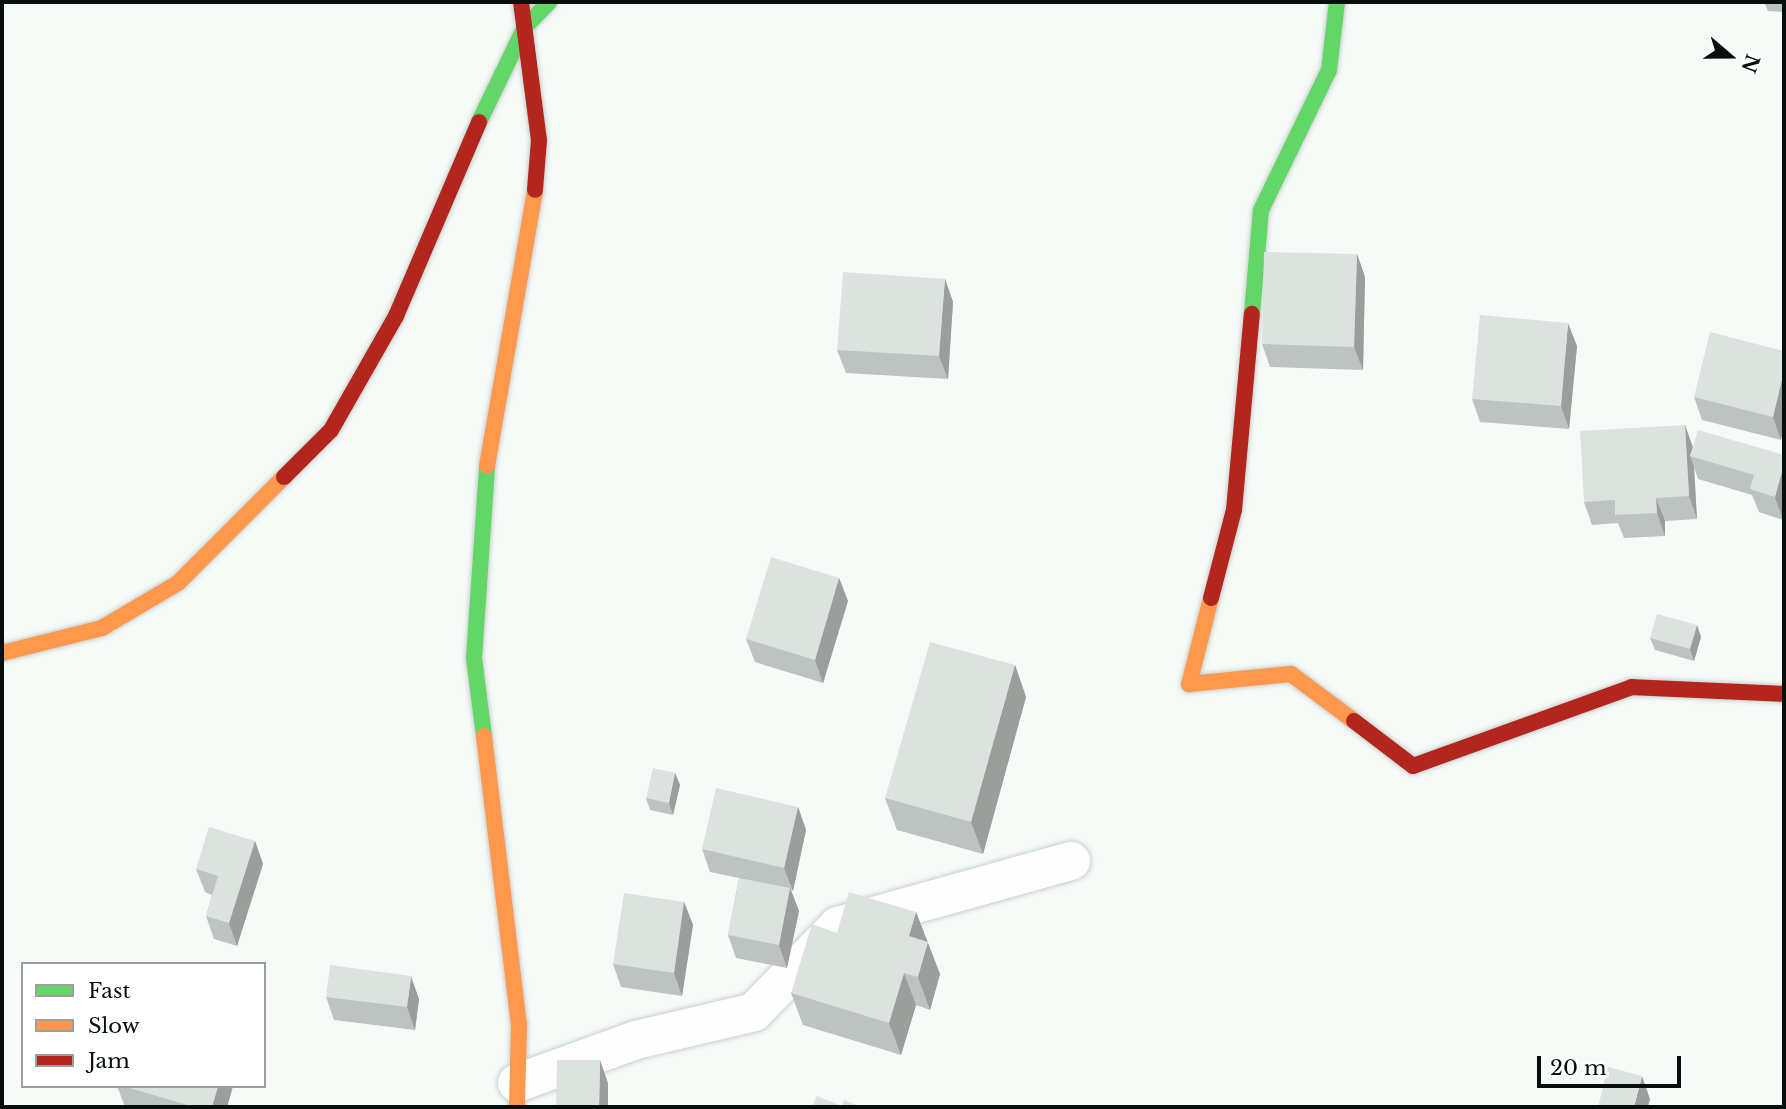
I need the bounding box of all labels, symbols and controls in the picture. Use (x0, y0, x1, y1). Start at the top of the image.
north arrow (1695, 21, 1765, 91)
text: N (1736, 51, 1764, 76)
legend (21, 962, 266, 1088)
text: Fast (88, 978, 130, 1004)
text: Slow (88, 1013, 140, 1039)
scale bar (1541, 1042, 1684, 1086)
text: Jam (88, 1048, 130, 1074)
text: 20 m (1550, 1055, 1607, 1081)

